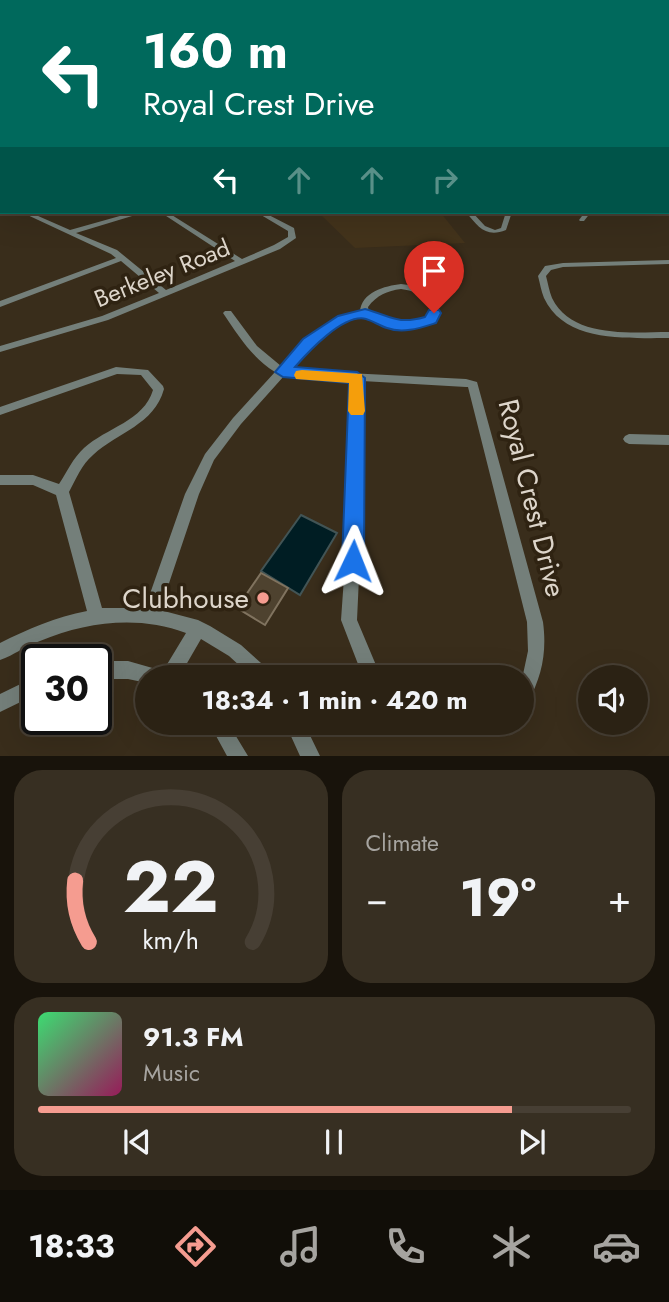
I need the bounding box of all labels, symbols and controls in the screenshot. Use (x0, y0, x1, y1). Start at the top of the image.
text: 160 m (143, 16, 288, 86)
icon: left (28, 28, 119, 119)
text: Royal Crest Drive (143, 81, 375, 127)
icon: left (207, 161, 245, 199)
icon: ahead (280, 161, 318, 199)
icon: ahead (353, 161, 391, 199)
icon: right (426, 161, 464, 199)
street label: Berkeley Road (89, 230, 235, 316)
pin (404, 241, 464, 313)
icon: arrive (415, 252, 453, 290)
street label: Royal Crest Drive (488, 395, 576, 601)
position arrow (316, 524, 390, 598)
place label: Clubhouse (122, 578, 249, 619)
marker: Clubhouse (255, 590, 271, 606)
speed limit sign: 30 (21, 644, 112, 735)
map controls (578, 665, 648, 735)
button: sound (578, 665, 648, 735)
text: 18:34 · 1 min · 420 m (201, 681, 468, 719)
text: Climate (366, 826, 439, 860)
text: 22 (123, 835, 219, 940)
text: 19° (459, 860, 536, 936)
text: − (366, 871, 388, 926)
text: + (608, 871, 631, 926)
text: km/h (142, 922, 199, 958)
text: 91.3 FM (143, 1018, 244, 1056)
text: Music (143, 1056, 200, 1090)
icon: previous (118, 1123, 156, 1161)
icon: pause (315, 1123, 353, 1161)
icon: next (513, 1123, 551, 1161)
icon: directions (171, 1222, 220, 1271)
icon: music (276, 1222, 325, 1271)
icon: phone (381, 1222, 430, 1271)
icon: climate (487, 1222, 536, 1271)
icon: car (592, 1222, 641, 1271)
text: 18:33 (28, 1223, 115, 1269)

